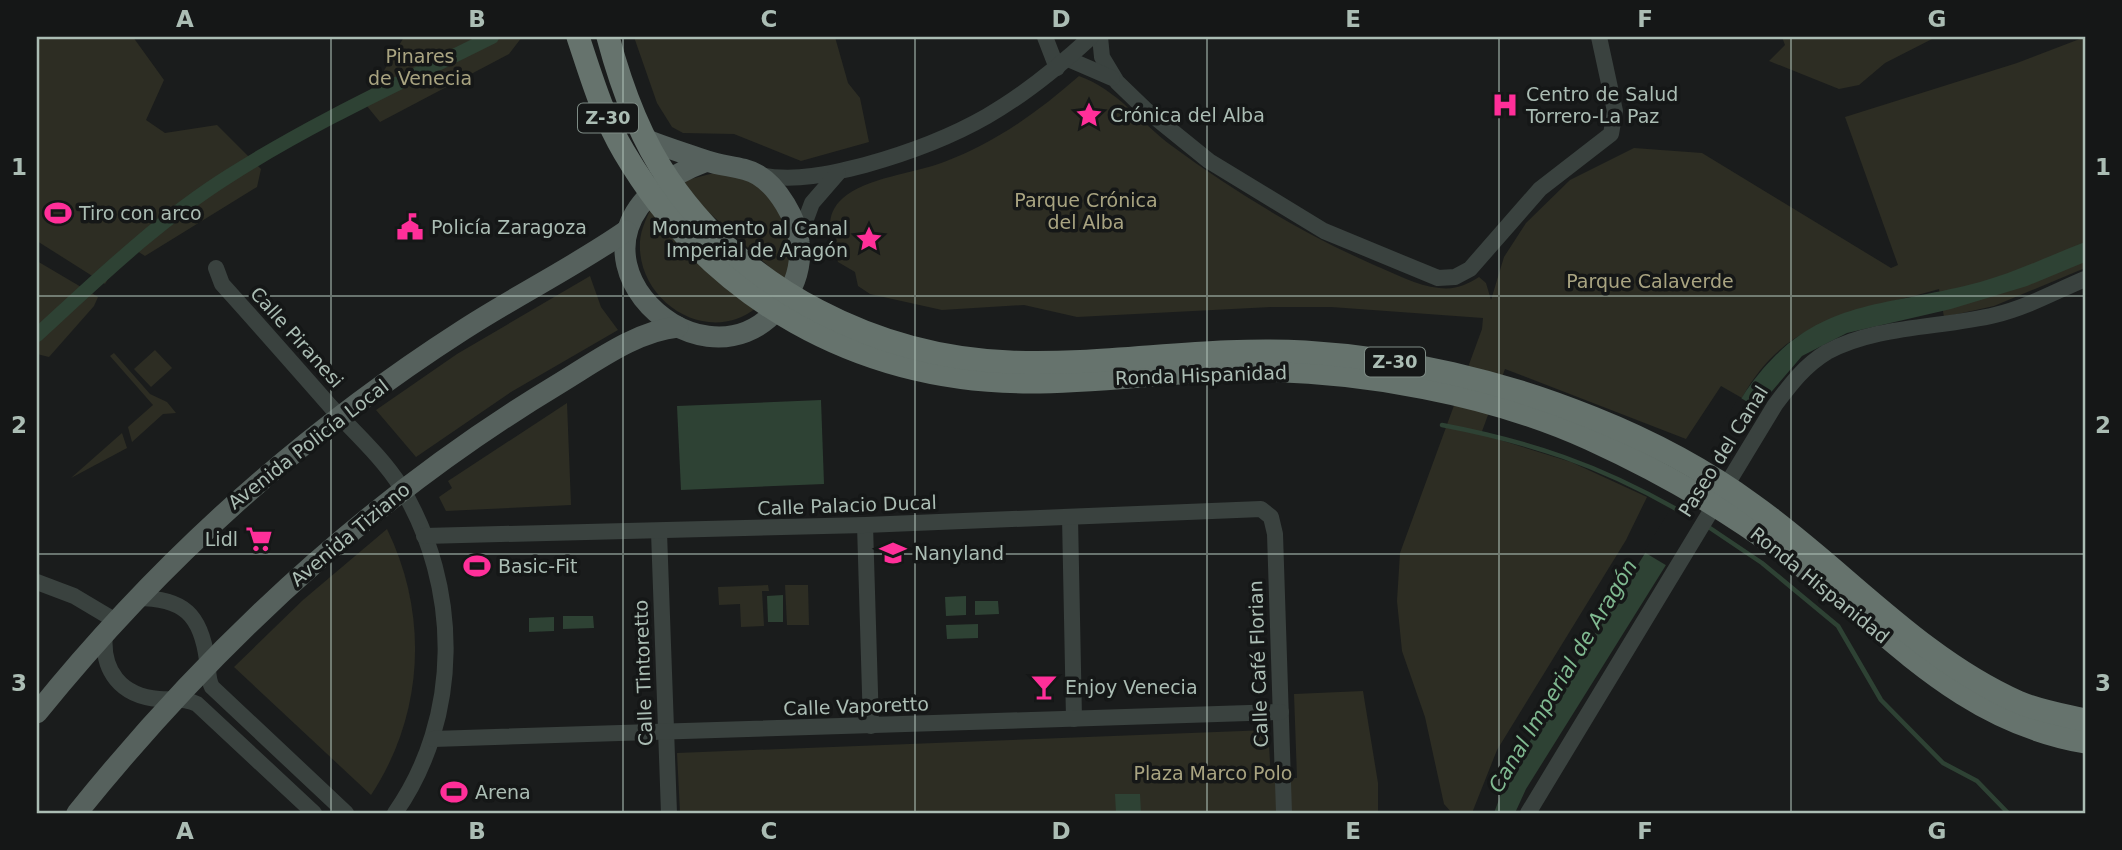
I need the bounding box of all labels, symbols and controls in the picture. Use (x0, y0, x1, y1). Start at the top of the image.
text: A (176, 6, 194, 32)
text: B (468, 6, 486, 32)
text: C (761, 6, 777, 32)
text: D (1051, 6, 1071, 32)
text: E (1345, 6, 1361, 32)
text: F (1637, 6, 1653, 32)
text: G (1928, 6, 1946, 32)
park label: Pinares de Venecia (368, 45, 472, 89)
place label: Centro de Salud Torrero-La Paz (1525, 83, 1678, 127)
hospital icon: Centro de Salud Torrero-La Paz (1490, 90, 1520, 120)
place icon: Crónica del Alba (1074, 100, 1104, 130)
road number: Z-30 (578, 104, 638, 132)
place label: Crónica del Alba (1110, 104, 1265, 126)
text: 1 (11, 154, 27, 180)
text: 1 (2095, 154, 2111, 180)
park label: Parque Crónica del Alba (1014, 189, 1158, 233)
sports icon: Tiro con arco (43, 198, 73, 228)
place label: Tiro con arco (78, 202, 202, 224)
public building icon: Policía Zaragoza (395, 212, 425, 242)
place label: Policía Zaragoza (431, 216, 587, 238)
place label: Monumento al Canal Imperial de Aragón (652, 217, 848, 261)
place icon: Monumento al Canal Imperial de Aragón (854, 224, 884, 254)
park label: Parque Calaverde (1566, 270, 1734, 292)
street label: Calle Piranesi (246, 282, 348, 392)
road number: Z-30 (1365, 348, 1425, 376)
street label: Ronda Hispanidad (1115, 361, 1287, 389)
street label: Avenida Policía Local (223, 375, 393, 513)
street label: Paseo del Canal (1674, 381, 1772, 521)
text: 2 (11, 412, 27, 438)
text: 2 (2095, 412, 2111, 438)
street label: Avenida Tiziano (286, 478, 414, 590)
street label: Calle Palacio Ducal (757, 491, 937, 519)
street label: Ronda Hispanidad (1746, 522, 1894, 648)
supermarket icon: Lidl (244, 524, 274, 554)
place label: Lidl (205, 528, 238, 550)
school or university icon: Nanyland (878, 538, 908, 568)
place label: Nanyland (914, 542, 1004, 564)
sports icon: Basic-Fit (462, 551, 492, 581)
place label: Basic-Fit (498, 555, 577, 577)
water label: Canal Imperial de Aragón (1484, 555, 1642, 797)
street label: Calle Café Florian (1244, 580, 1272, 748)
street label: Calle Tintoretto (629, 600, 657, 746)
text: 3 (11, 670, 27, 696)
text: 3 (2095, 670, 2111, 696)
bar icon: Enjoy Venecia (1029, 672, 1059, 702)
place label: Enjoy Venecia (1065, 676, 1198, 698)
street label: Calle Vaporetto (783, 692, 929, 720)
park label: Plaza Marco Polo (1134, 762, 1292, 784)
sports icon: Arena (439, 777, 469, 807)
place label: Arena (475, 781, 531, 803)
text: A (176, 818, 194, 844)
text: B (468, 818, 486, 844)
text: C (761, 818, 777, 844)
text: D (1051, 818, 1071, 844)
text: E (1345, 818, 1361, 844)
text: F (1637, 818, 1653, 844)
text: G (1928, 818, 1946, 844)

